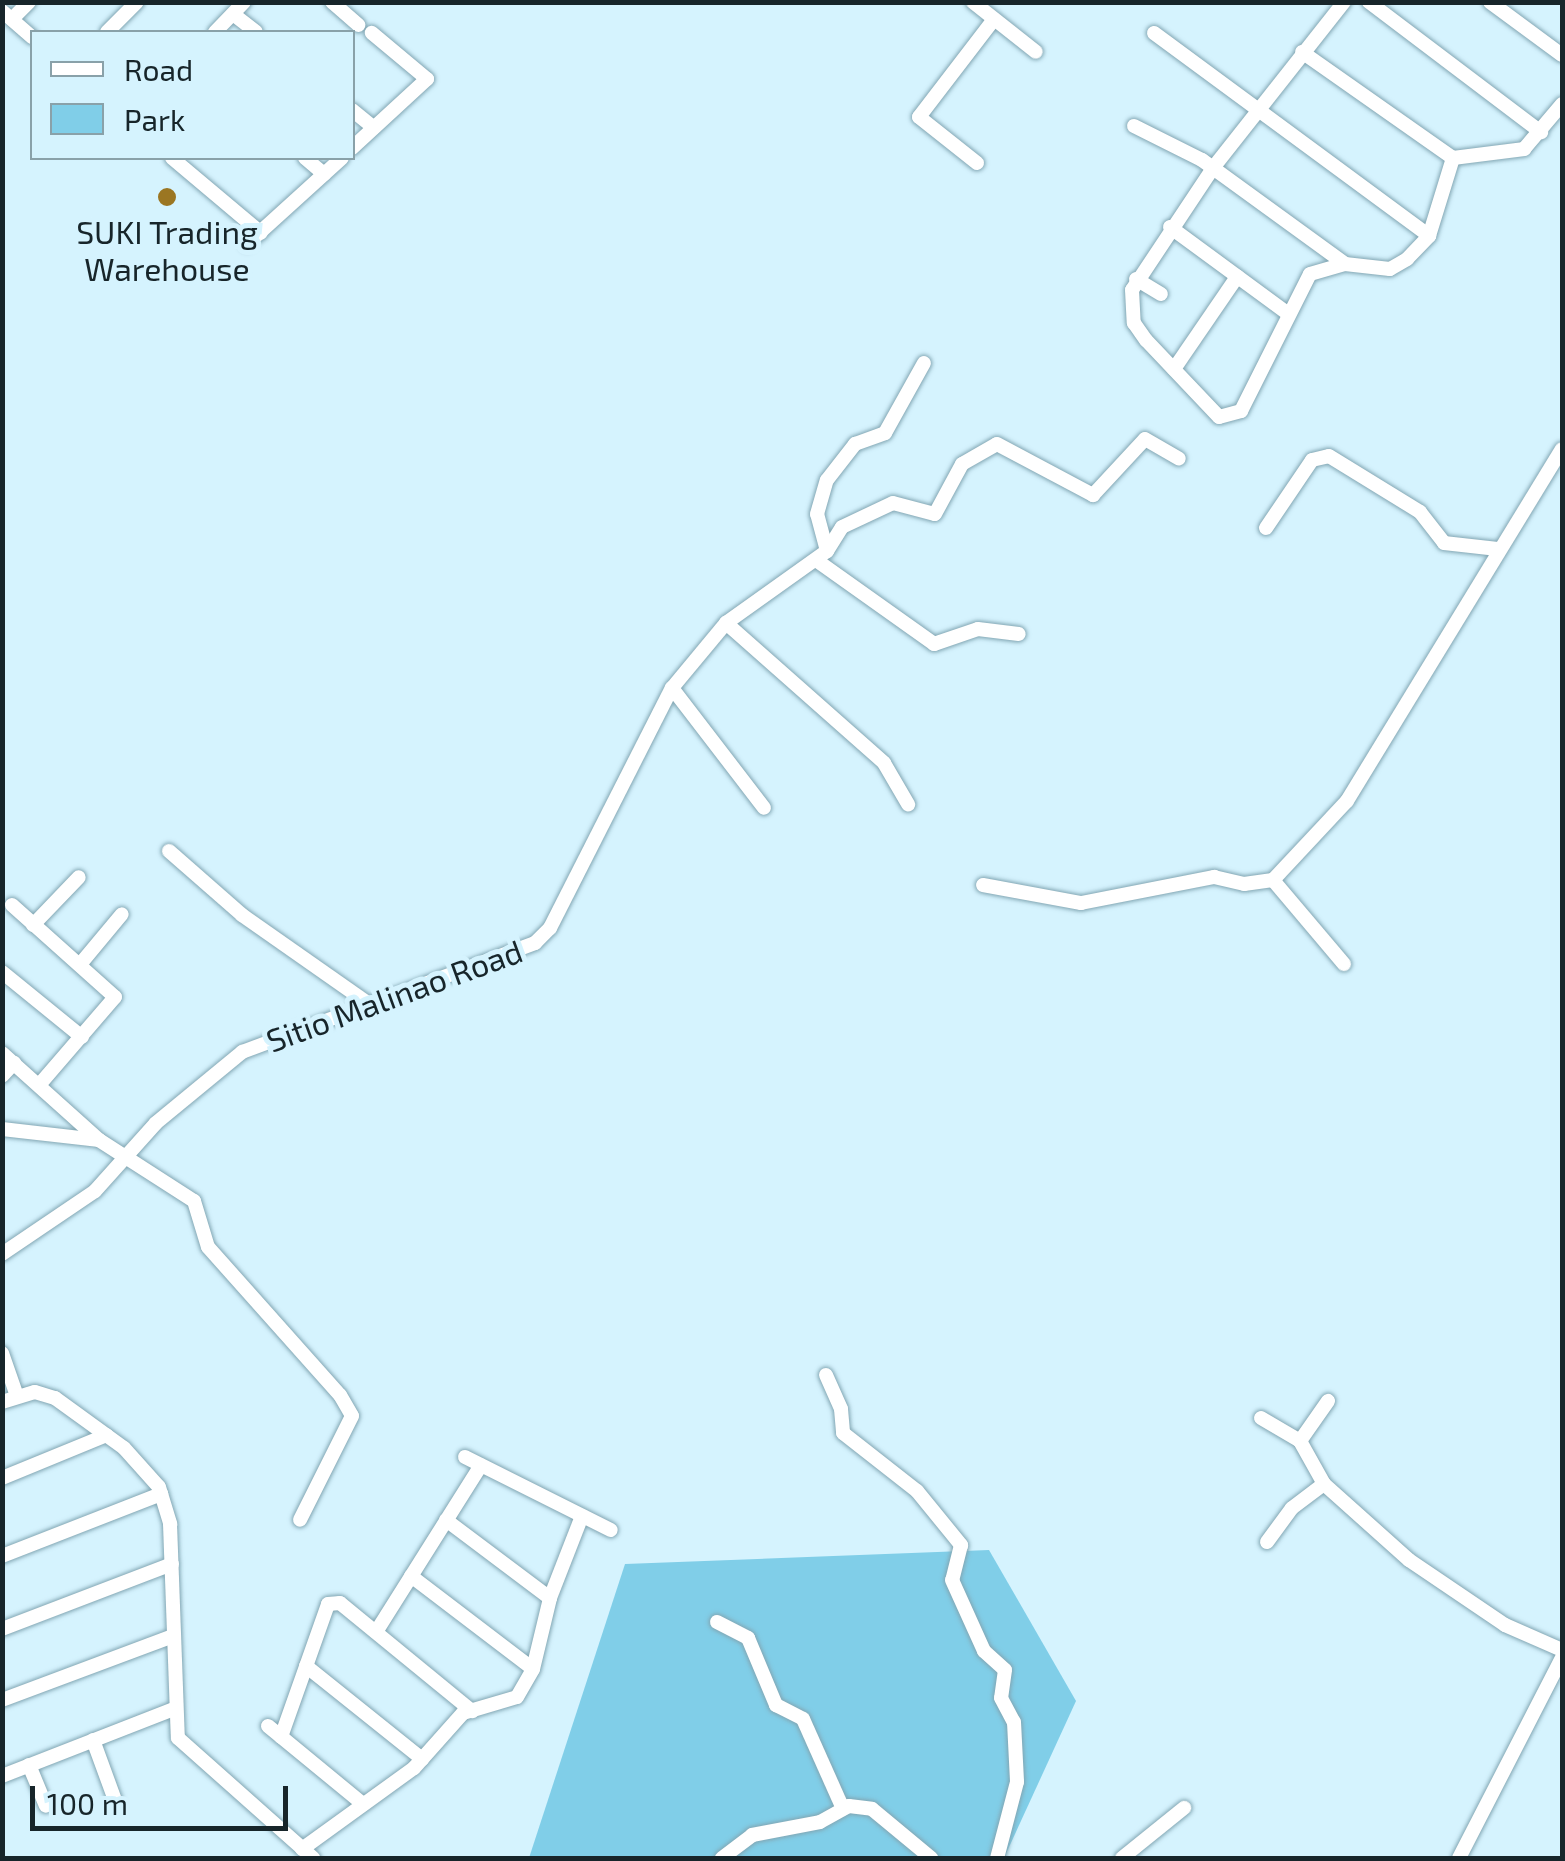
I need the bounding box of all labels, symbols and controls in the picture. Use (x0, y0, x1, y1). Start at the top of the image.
legend (30, 30, 355, 160)
text: Road (124, 51, 193, 87)
text: Park (124, 101, 185, 137)
marker: SUKI Trading Warehouse (156, 186, 178, 208)
place label: SUKI Trading Warehouse (76, 213, 258, 288)
street label: Sitio Malinao Road (261, 931, 527, 1059)
scale bar (35, 1766, 292, 1828)
text: 100 m (47, 1785, 128, 1821)

